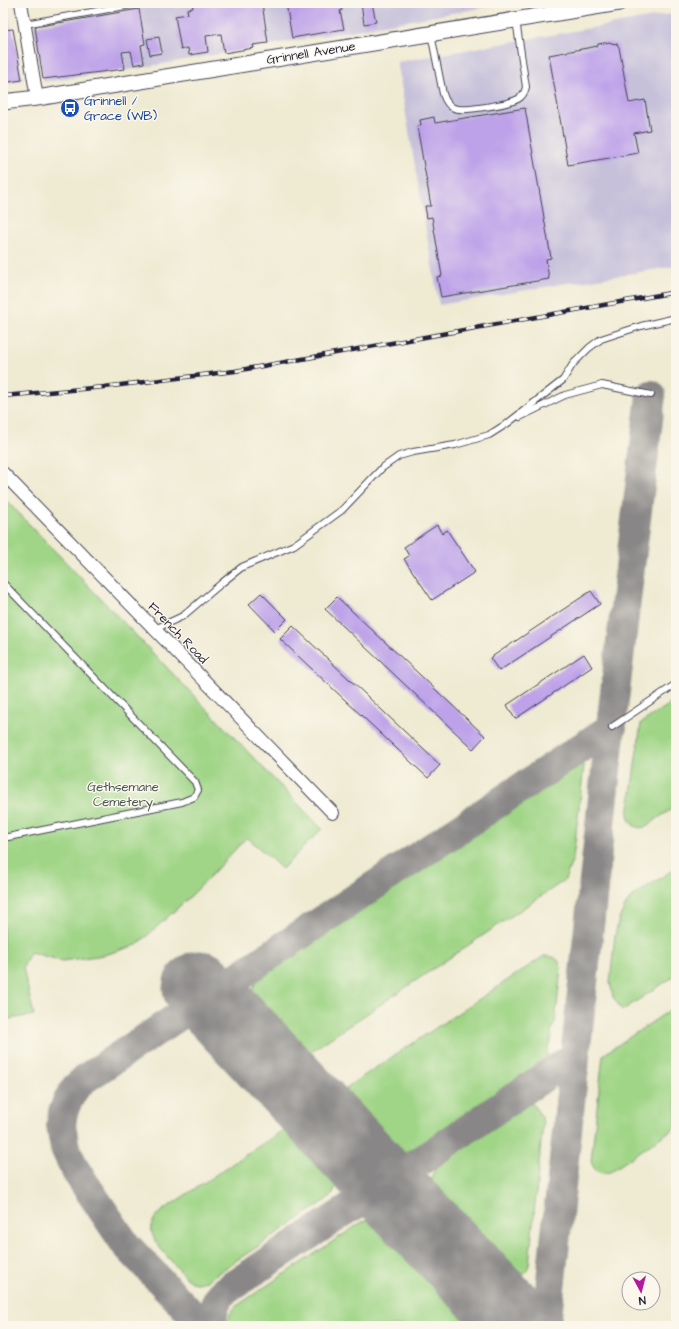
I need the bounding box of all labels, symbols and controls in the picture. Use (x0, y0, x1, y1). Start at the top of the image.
street label: Grinnell Avenue (265, 37, 357, 69)
place label: Grinnell / Grace (WB) (84, 92, 158, 125)
bus stop icon: Grinnell / Grace (WB) (59, 97, 81, 119)
street label: French Road (144, 598, 212, 668)
park label: Gethsemane Cemetery (87, 778, 159, 812)
north arrow (621, 1271, 661, 1311)
text: N (638, 1293, 646, 1308)

